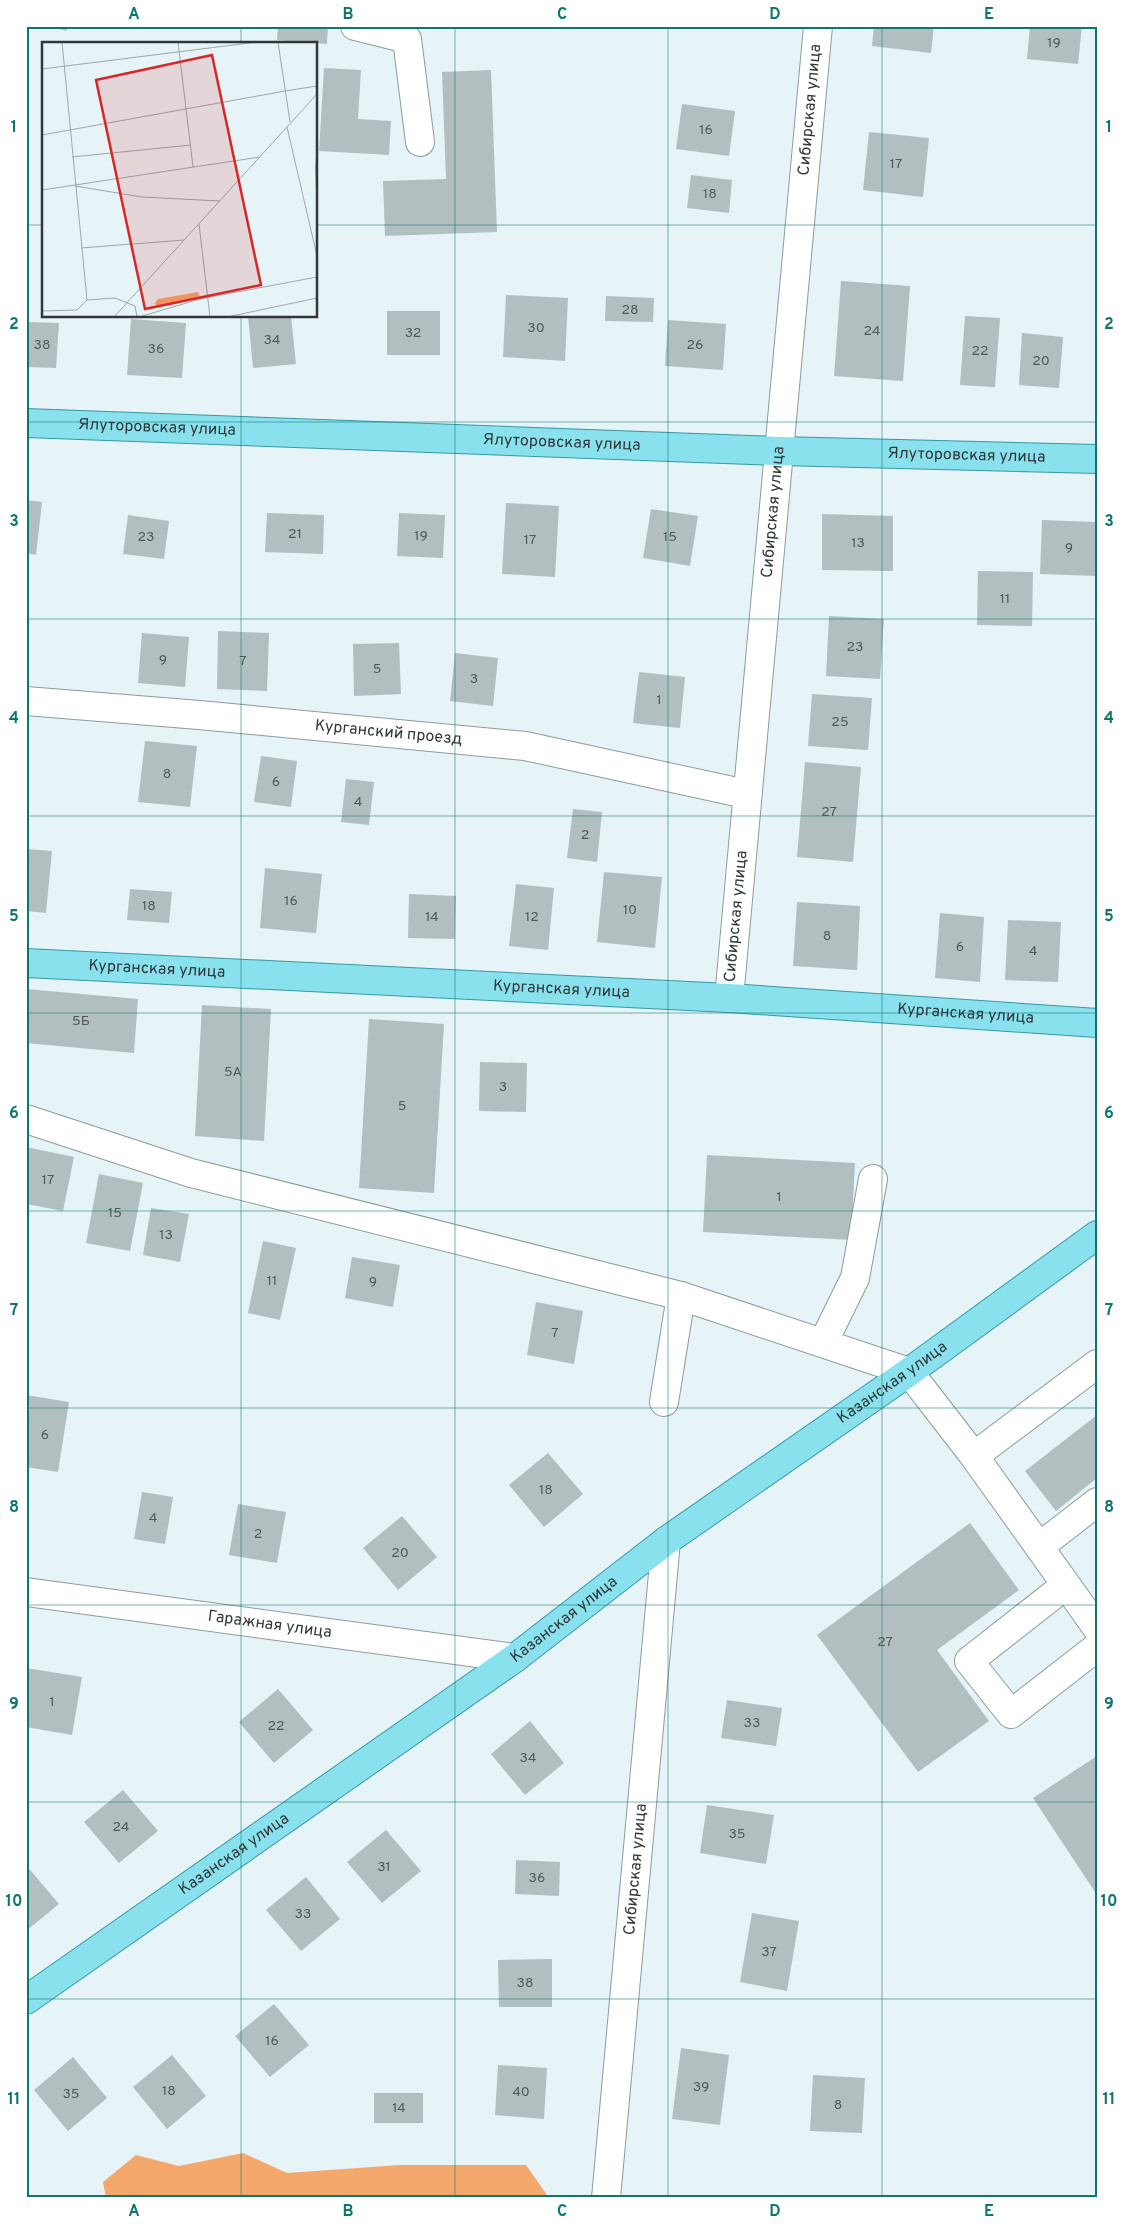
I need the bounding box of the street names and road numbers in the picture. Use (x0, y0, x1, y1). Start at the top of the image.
street label: Сибирская улица (794, 43, 826, 176)
street label: Ялуторовская улица (78, 415, 236, 441)
street label: Ялуторовская улица (482, 430, 641, 456)
street label: Ялуторовская улица (887, 444, 1046, 468)
street label: Сибирская улица (758, 445, 789, 579)
street label: Курганский проезд (314, 716, 463, 750)
street label: Сибирская улица (720, 850, 752, 983)
street label: Курганская улица (88, 956, 226, 983)
street label: Курганская улица (492, 976, 630, 1003)
street label: Курганская улица (897, 999, 1035, 1029)
street label: Казанская улица (834, 1337, 952, 1429)
street label: Казанская улица (507, 1572, 622, 1668)
street label: Гаражная улица (207, 1607, 333, 1643)
street label: Сибирская улица (620, 1803, 652, 1936)
street label: Казанская улица (175, 1809, 293, 1900)

